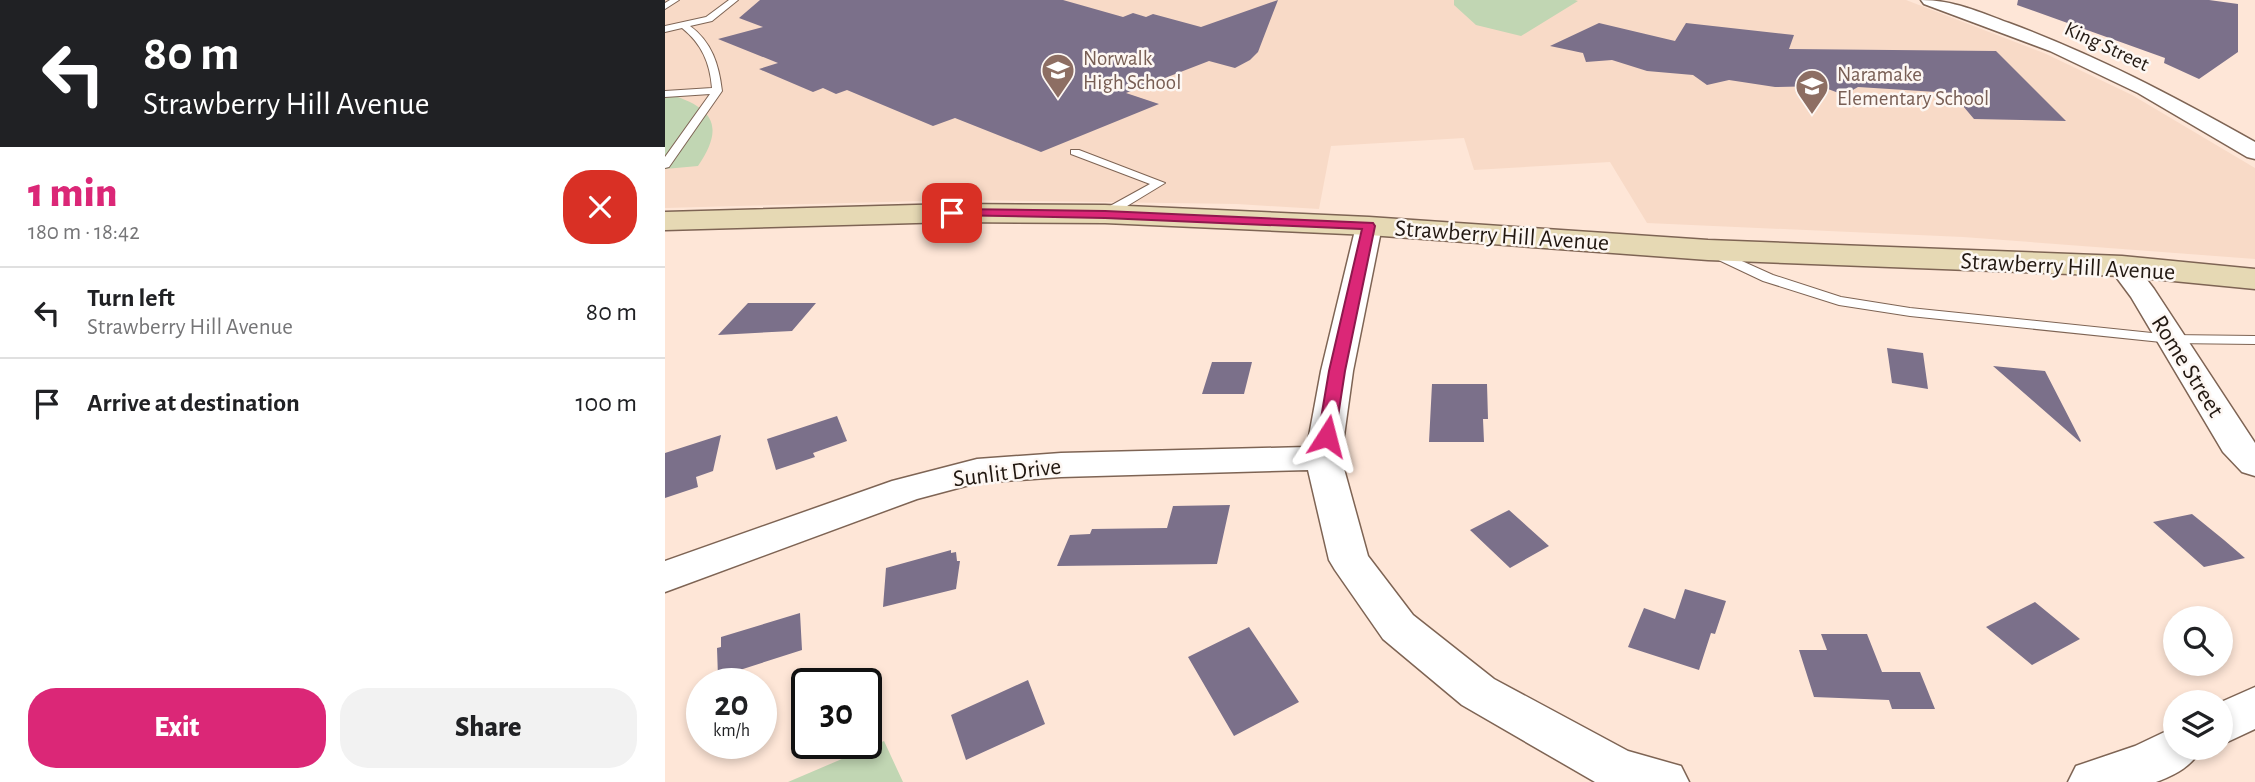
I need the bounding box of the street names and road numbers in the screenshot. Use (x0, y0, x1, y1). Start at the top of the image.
street label: King Street (2061, 18, 2153, 75)
street label: Strawberry Hill Avenue (1394, 217, 1610, 255)
street label: Strawberry Hill Avenue (1960, 249, 2176, 285)
street label: Rome Street (2147, 312, 2228, 422)
street label: Sunlit Drive (952, 454, 1063, 492)

